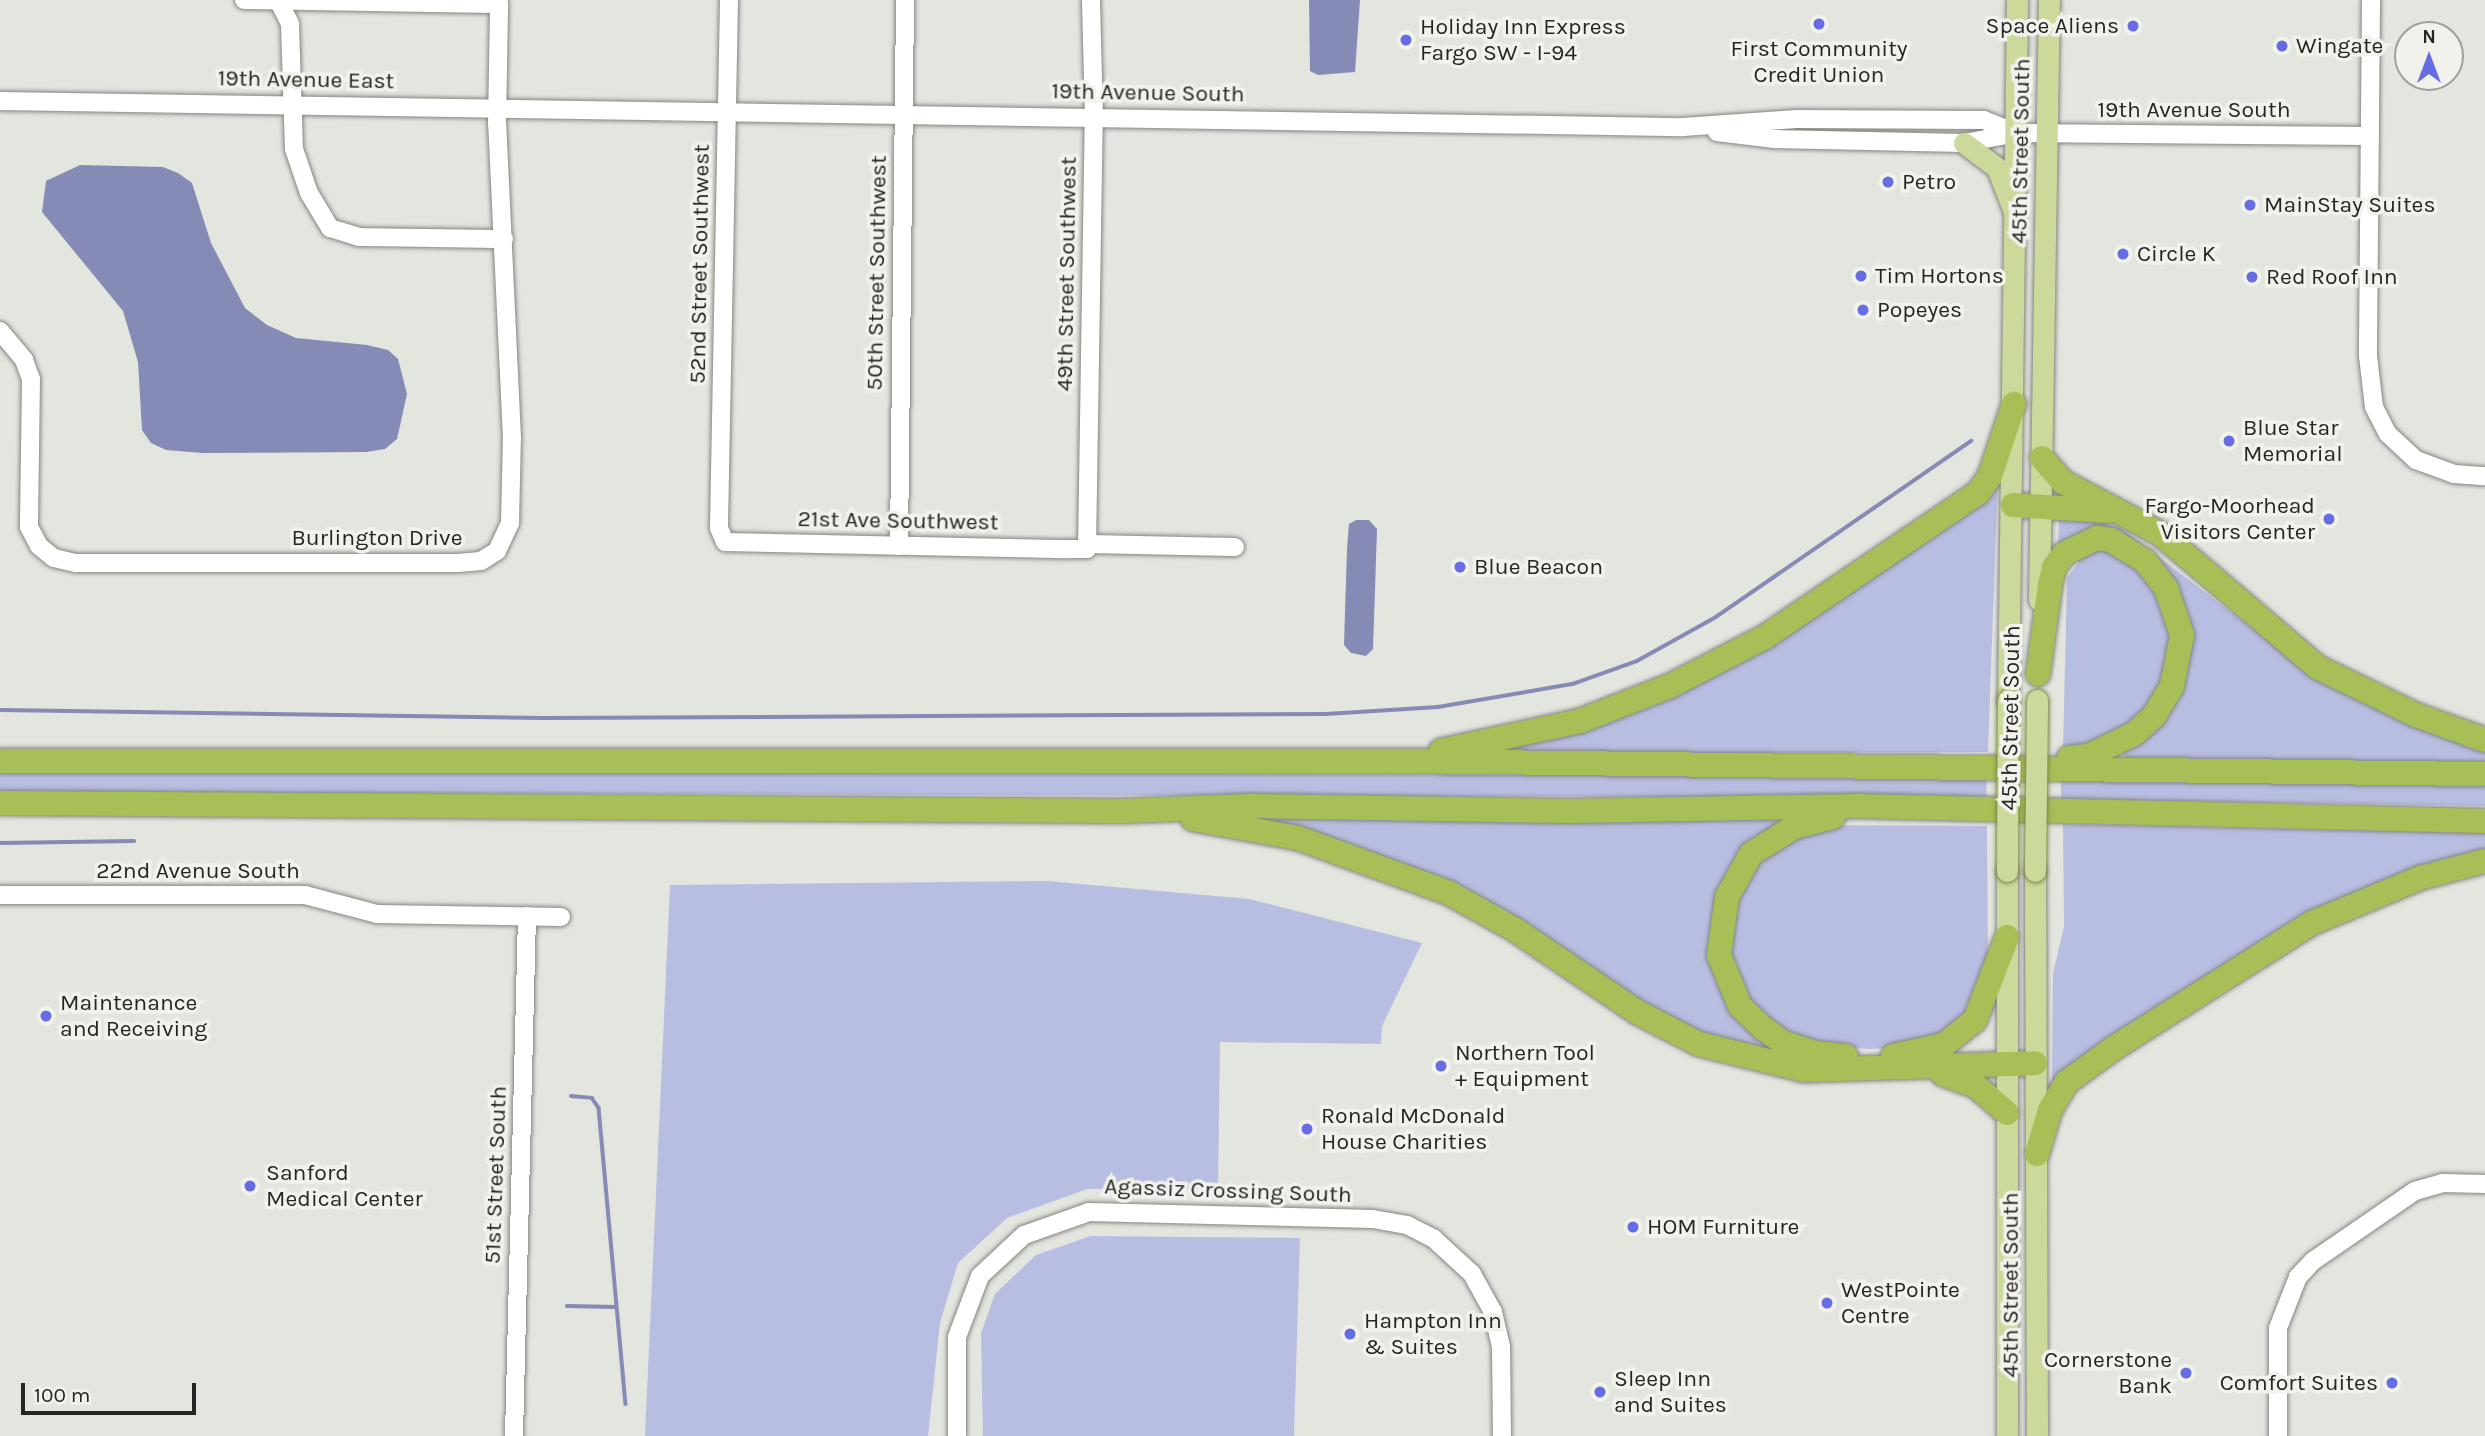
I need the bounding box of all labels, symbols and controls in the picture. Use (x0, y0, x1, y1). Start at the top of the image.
place label: Space Aliens (1986, 12, 2119, 40)
place label: Holiday Inn Express Fargo SW - I-94 (1420, 13, 1626, 67)
marker: First Community Credit Union (1811, 16, 1827, 32)
marker: Space Aliens (2125, 18, 2141, 34)
north arrow (2394, 21, 2464, 91)
text: N (2422, 26, 2436, 48)
marker: Holiday Inn Express Fargo SW - I-94 (1398, 32, 1414, 48)
place label: Wingate (2296, 32, 2383, 60)
place label: First Community Credit Union (1730, 35, 1908, 89)
marker: Wingate (2274, 38, 2290, 54)
street label: 45th Street South (2006, 58, 2036, 244)
street label: 19th Avenue East (218, 65, 394, 95)
street label: 19th Avenue South (1051, 78, 1245, 108)
street label: 19th Avenue South (2097, 96, 2291, 124)
street label: 52nd Street Southwest (684, 144, 716, 384)
street label: 50th Street Southwest (861, 155, 893, 391)
street label: 49th Street Southwest (1051, 156, 1083, 392)
place label: Petro (1902, 168, 1956, 196)
marker: Petro (1880, 174, 1896, 190)
place label: MainStay Suites (2264, 191, 2435, 219)
marker: MainStay Suites (2242, 197, 2258, 213)
place label: Circle K (2137, 240, 2216, 268)
marker: Circle K (2115, 246, 2131, 262)
place label: Tim Hortons (1875, 262, 2004, 290)
place label: Red Roof Inn (2266, 263, 2398, 291)
marker: Tim Hortons (1853, 268, 1869, 284)
marker: Red Roof Inn (2244, 269, 2260, 285)
place label: Popeyes (1877, 296, 1962, 324)
marker: Popeyes (1855, 302, 1871, 318)
place label: Blue Star Memorial (2243, 414, 2343, 468)
marker: Blue Star Memorial (2221, 433, 2237, 449)
place label: Fargo-Moorhead Visitors Center (2144, 492, 2315, 546)
street label: 21st Ave Southwest (797, 505, 999, 537)
marker: Fargo-Moorhead Visitors Center (2321, 511, 2337, 527)
street label: Burlington Drive (292, 524, 462, 552)
place label: Blue Beacon (1474, 553, 1603, 581)
marker: Blue Beacon (1452, 559, 1468, 575)
street label: 45th Street South (1996, 625, 2026, 811)
street label: 22nd Avenue South (96, 857, 300, 885)
place label: Maintenance and Receiving (60, 989, 207, 1043)
marker: Maintenance and Receiving (38, 1008, 54, 1024)
place label: Northern Tool + Equipment (1455, 1039, 1595, 1093)
marker: Northern Tool + Equipment (1433, 1058, 1449, 1074)
street label: 51st Street South (479, 1085, 513, 1265)
place label: Ronald McDonald House Charities (1321, 1102, 1505, 1156)
marker: Ronald McDonald House Charities (1299, 1121, 1315, 1137)
place label: Sanford Medical Center (266, 1159, 423, 1213)
street label: Agassiz Crossing South (1104, 1173, 1352, 1209)
marker: Sanford Medical Center (240, 1176, 260, 1196)
street label: 45th Street South (1997, 1192, 2025, 1378)
place label: HOM Furniture (1647, 1213, 1799, 1241)
marker: HOM Furniture (1625, 1219, 1641, 1235)
place label: WestPointe Centre (1841, 1276, 1960, 1330)
marker: WestPointe Centre (1819, 1295, 1835, 1311)
place label: Hampton Inn & Suites (1364, 1307, 1502, 1361)
marker: Hampton Inn & Suites (1342, 1326, 1358, 1342)
place label: Cornerstone Bank (2044, 1346, 2172, 1400)
place label: Sleep Inn and Suites (1614, 1365, 1727, 1419)
marker: Cornerstone Bank (2178, 1365, 2194, 1381)
place label: Comfort Suites (2220, 1369, 2378, 1397)
scale bar (24, 1370, 200, 1414)
marker: Comfort Suites (2384, 1375, 2400, 1391)
text: 100 m (34, 1383, 91, 1407)
marker: Sleep Inn and Suites (1592, 1384, 1608, 1400)

